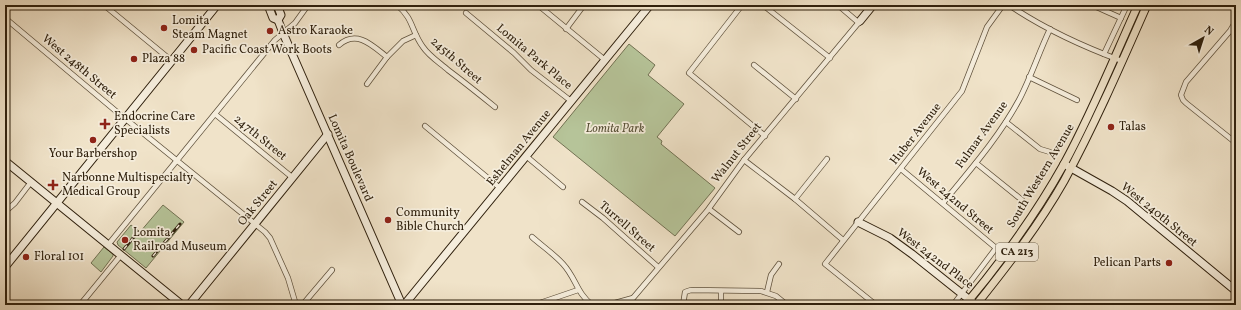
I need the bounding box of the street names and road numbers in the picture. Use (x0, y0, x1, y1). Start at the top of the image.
street label: Lomita Park Place (493, 21, 576, 94)
street label: West 248th Street (38, 31, 120, 103)
street label: 245th Street (427, 34, 485, 88)
street label: Fulmar Avenue (952, 98, 1012, 172)
street label: Huber Avenue (887, 99, 945, 168)
street label: Eshelman Avenue (483, 106, 555, 190)
street label: 247th Street (230, 112, 290, 164)
street label: Lomita Boulevard (324, 112, 376, 204)
street label: Walnut Street (708, 119, 766, 187)
street label: South Western Avenue (1004, 121, 1079, 231)
street label: West 242nd Street (913, 164, 997, 238)
street label: Oak Street (234, 177, 282, 229)
street label: West 240th Street (1117, 179, 1201, 251)
street label: Turrell Street (595, 198, 659, 256)
street label: West 242nd Place (893, 225, 977, 293)
road number: CA 213 (996, 243, 1038, 261)

